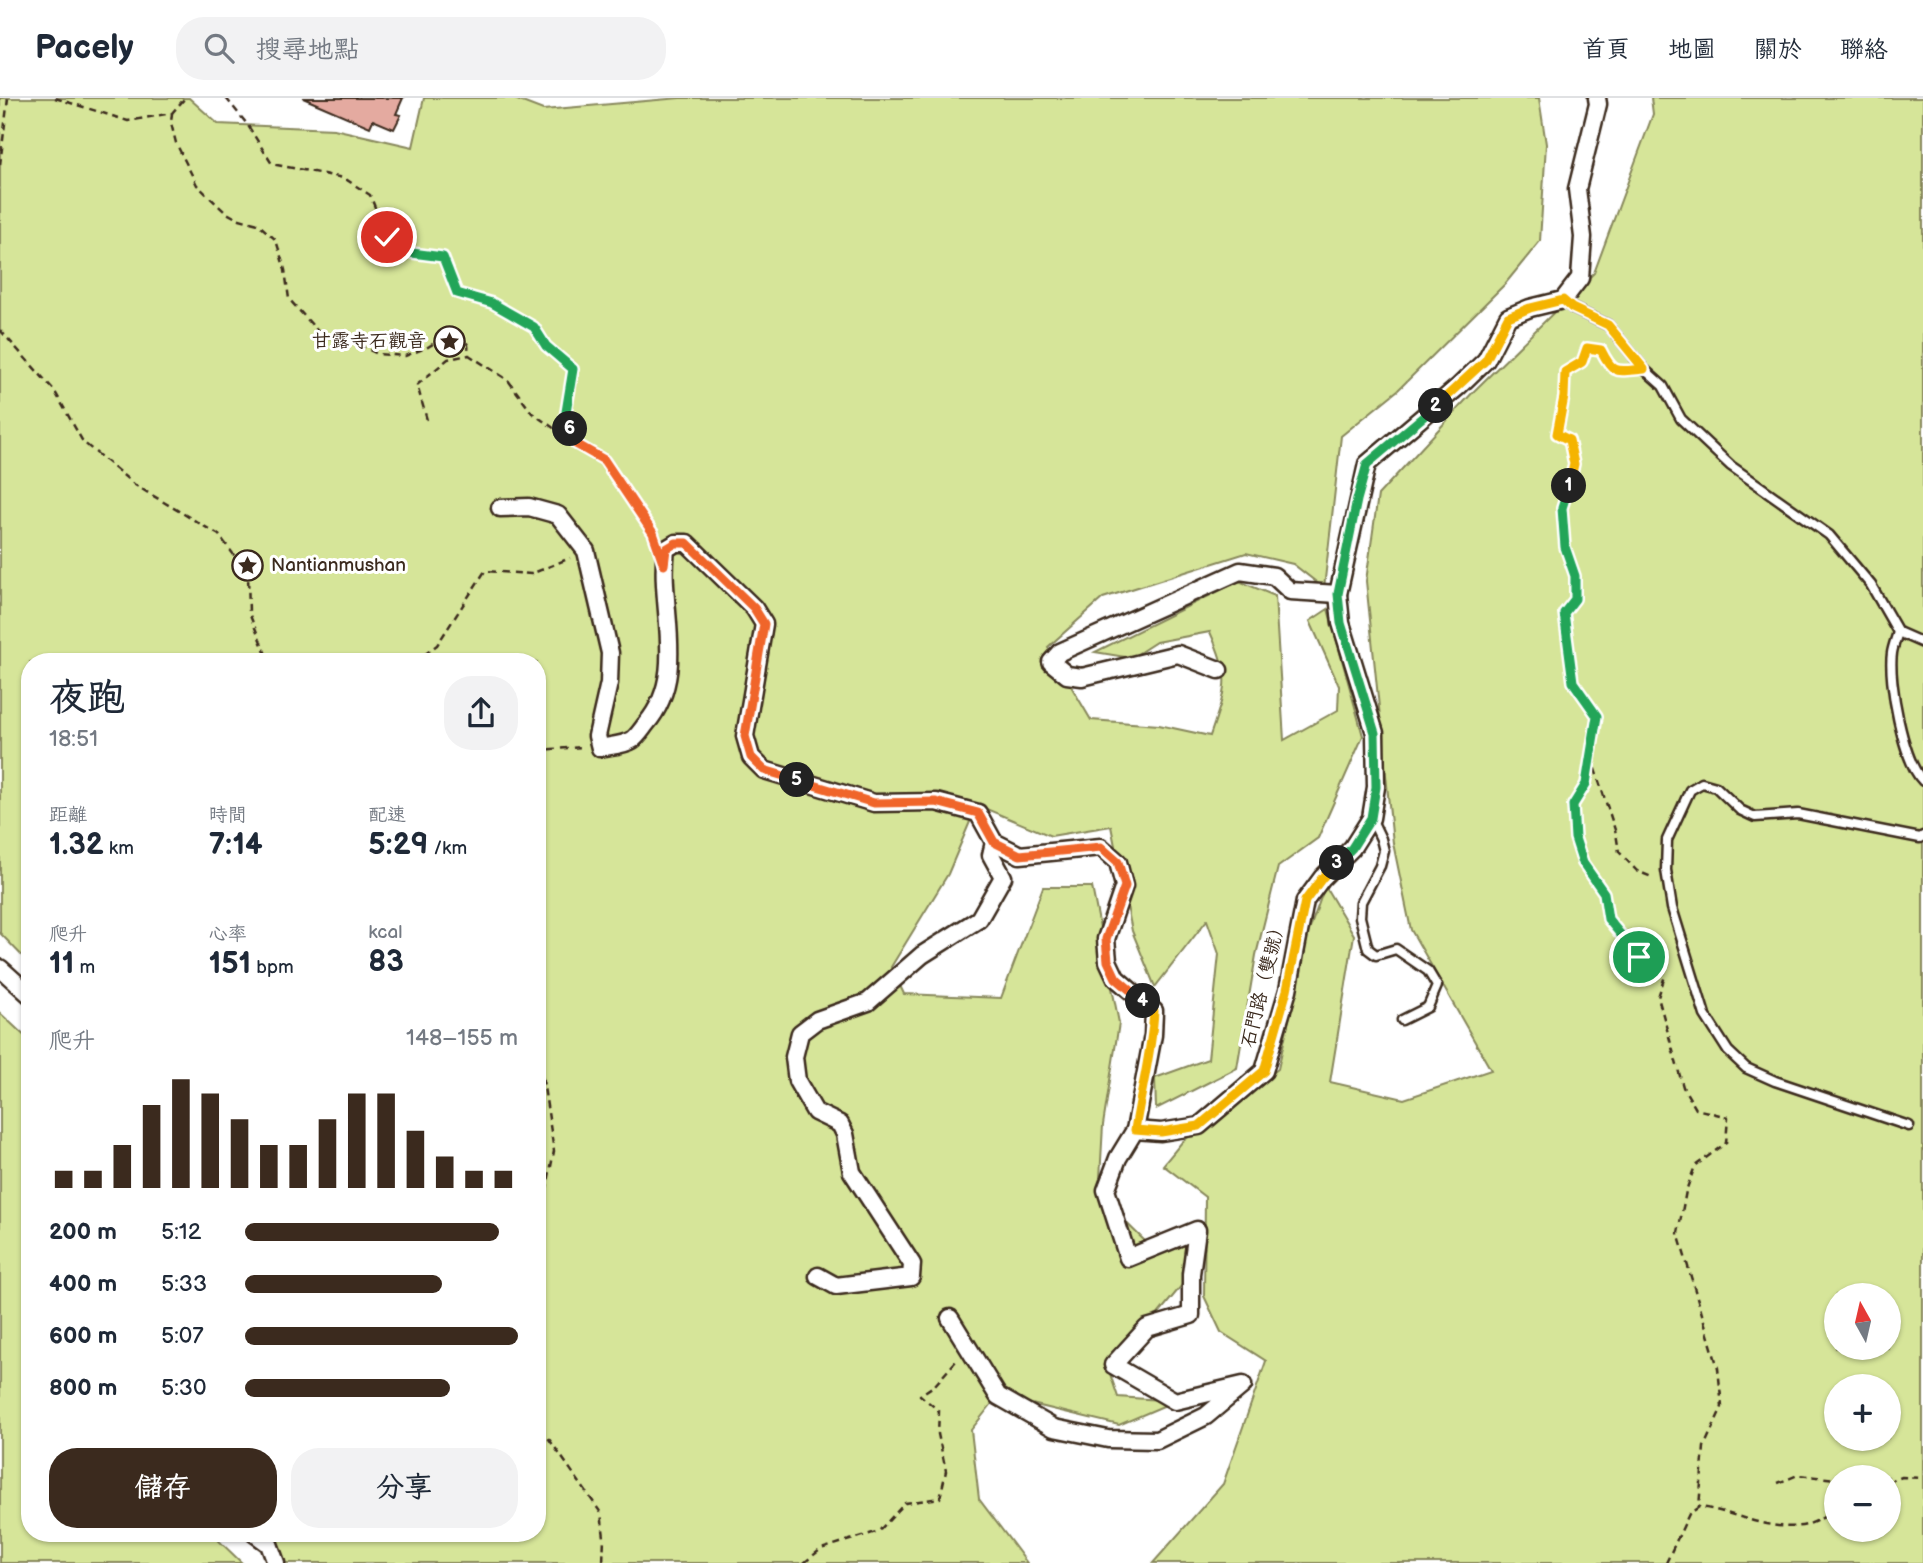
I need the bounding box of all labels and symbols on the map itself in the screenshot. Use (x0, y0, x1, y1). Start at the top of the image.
pin (357, 207, 417, 267)
place icon: 甘露寺石觀音 (432, 324, 466, 358)
place label: 甘露寺石觀音 (312, 330, 426, 353)
pin: 2 (1418, 388, 1454, 424)
pin: 6 (552, 412, 588, 446)
pin: 1 (1552, 468, 1586, 504)
place icon: Nantianmushan (231, 548, 265, 582)
place label: Nantianmushan (271, 554, 406, 577)
pin: 5 (780, 762, 814, 798)
pin: 3 (1320, 846, 1354, 880)
street label: 石門路（雙號） (1237, 916, 1291, 1050)
pin (1609, 927, 1669, 987)
pin: 4 (1126, 984, 1160, 1018)
north arrow (1824, 1283, 1900, 1360)

